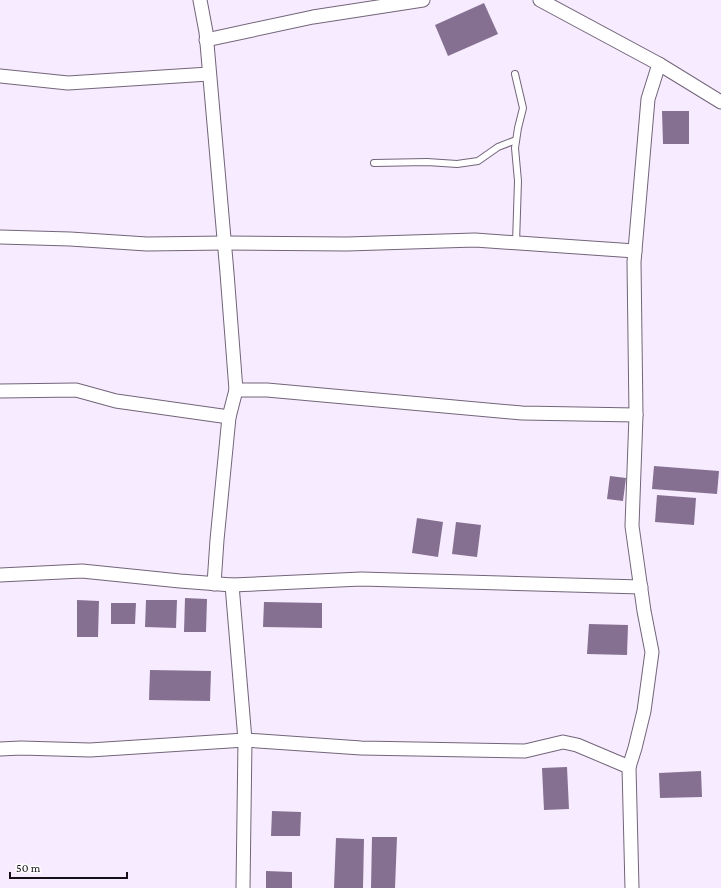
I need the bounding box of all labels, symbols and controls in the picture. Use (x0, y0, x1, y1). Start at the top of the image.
scale bar (10, 854, 127, 880)
text: 50 m (16, 861, 41, 875)

